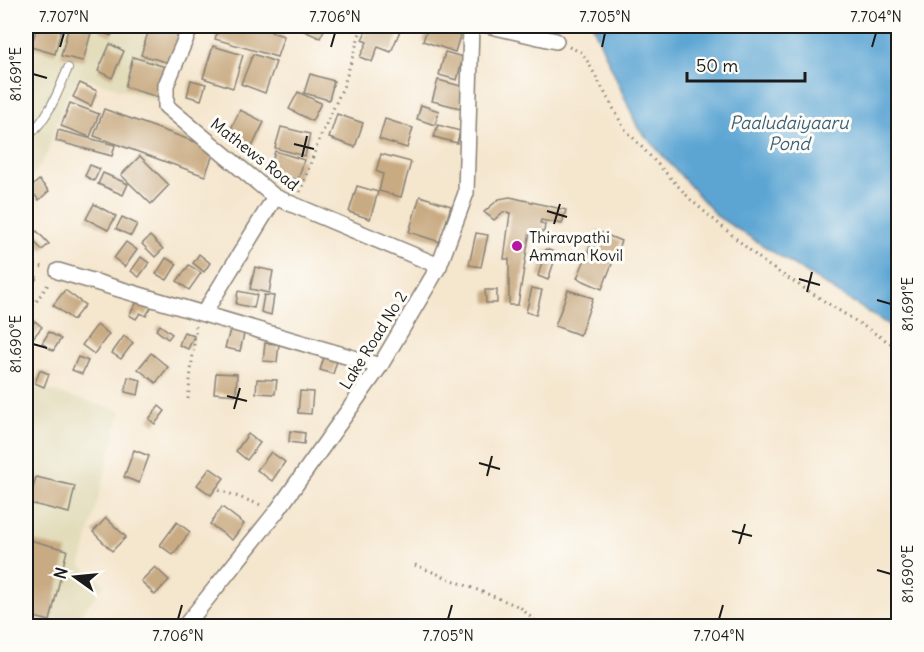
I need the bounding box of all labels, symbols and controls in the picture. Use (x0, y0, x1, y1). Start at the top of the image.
text: 7.707°N (39, 7, 89, 26)
text: 7.706°N (309, 7, 361, 26)
text: 7.705°N (579, 7, 631, 26)
text: 7.704°N (850, 7, 902, 26)
scale bar (687, 45, 806, 83)
text: 81.691°E (6, 46, 25, 101)
text: 50 m (696, 54, 738, 77)
water label: Paaludaiyaaru Pond (730, 111, 850, 155)
street label: Mathews Road (207, 113, 303, 195)
place label: Thiravpathi Amman Kovil (529, 227, 623, 265)
marker: Thiravpathi Amman Kovil (510, 239, 524, 253)
text: 81.691°E (898, 276, 917, 331)
street label: Lake Road No 2 (335, 287, 411, 393)
text: 81.690°E (6, 314, 25, 373)
text: 81.690°E (898, 544, 917, 603)
north arrow (45, 547, 105, 607)
text: N (49, 565, 72, 581)
text: 7.706°N (152, 626, 204, 645)
text: 7.705°N (422, 626, 474, 645)
text: 7.704°N (693, 626, 745, 645)

